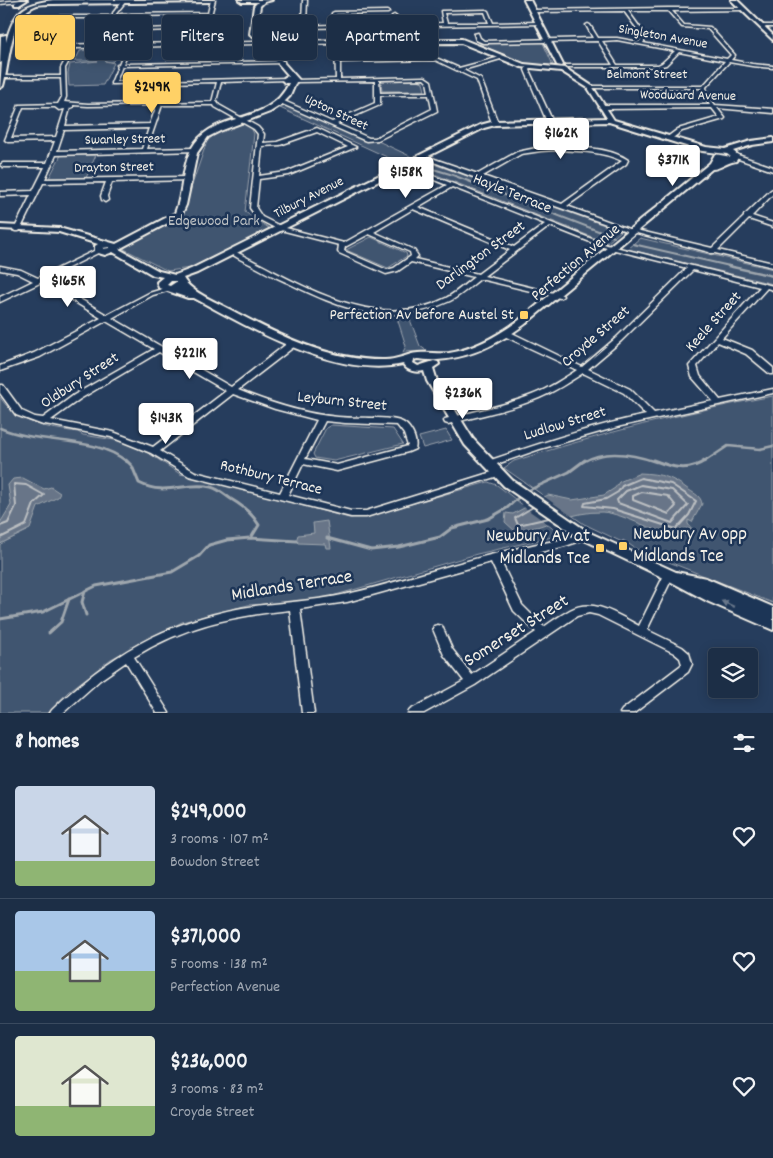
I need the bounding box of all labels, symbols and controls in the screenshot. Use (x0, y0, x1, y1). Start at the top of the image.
chip: Buy (15, 15, 75, 60)
chip: Rent (85, 15, 152, 60)
chip: Filters (162, 15, 243, 60)
chip: New (253, 15, 317, 60)
chip: Apartment (327, 15, 438, 60)
street label: Singleton Avenue (617, 19, 709, 55)
street label: Belmont Street (607, 65, 687, 85)
pin: $249K (117, 72, 187, 114)
text: $249K (134, 76, 170, 99)
street label: Woodward Avenue (640, 85, 736, 107)
street label: Upton Street (301, 90, 371, 136)
pin: $162K (526, 118, 596, 160)
text: $162K (544, 122, 578, 145)
street label: Swanley Street (85, 129, 165, 151)
pin: $371K (638, 144, 708, 187)
text: $371K (657, 149, 689, 172)
pin: $158K (371, 156, 441, 199)
street label: Drayton Street (74, 157, 154, 179)
text: $158K (390, 161, 422, 184)
street label: Hayle Terrace (469, 168, 555, 220)
street label: Tilbury Avenue (271, 172, 347, 224)
park label: Edgewood Park (168, 210, 260, 233)
street label: Darlington Street (431, 216, 531, 296)
street label: Perfection Avenue (526, 219, 626, 307)
pin: $165K (33, 266, 103, 308)
text: $165K (51, 270, 85, 293)
street label: Keele Street (680, 286, 748, 358)
street label: Croyde Street (557, 301, 636, 373)
place label: Perfection Av before Austel St (329, 304, 514, 327)
marker: Perfection Av before Austel St (518, 309, 530, 321)
pin: $221K (155, 338, 225, 380)
text: $221K (174, 342, 207, 365)
street label: Oldbury Street (36, 347, 124, 415)
pin: $236K (428, 378, 498, 420)
text: $236K (444, 382, 482, 405)
street label: Leyburn Street (296, 386, 388, 418)
street label: Ludlow Street (521, 401, 609, 447)
pin: $143K (131, 402, 201, 445)
text: $143K (150, 407, 182, 430)
street label: Rothbury Terrace (218, 454, 324, 502)
place label: Newbury Av opp Midlands Tce (633, 522, 747, 571)
place label: Newbury Av at Midlands Tce (486, 524, 590, 573)
marker: Newbury Av opp Midlands Tce (617, 540, 629, 552)
marker: Newbury Av at Midlands Tce (594, 542, 606, 554)
street label: Midlands Terrace (230, 564, 354, 610)
street label: Somerset Street (459, 589, 575, 675)
one-way arrow (721, 600, 735, 608)
map controls (708, 648, 758, 698)
button: layers (708, 648, 758, 698)
text: 8 homes (15, 728, 80, 758)
icon: filters (730, 729, 758, 757)
text: $249,000 (170, 798, 246, 828)
icon: home (55, 806, 115, 866)
icon: heart (730, 822, 758, 850)
text: 3 rooms · 107 m² (170, 828, 269, 851)
text: Bowdon Street (170, 851, 260, 874)
text: $371,000 (170, 923, 241, 953)
icon: home (55, 931, 115, 991)
icon: heart (730, 947, 758, 975)
text: 5 rooms · 138 m² (170, 953, 267, 976)
text: Perfection Avenue (170, 976, 280, 999)
text: $236,000 (170, 1048, 248, 1078)
icon: home (55, 1056, 115, 1116)
icon: heart (730, 1072, 758, 1100)
text: 3 rooms · 83 m² (170, 1078, 264, 1101)
text: Croyde Street (170, 1101, 255, 1124)

